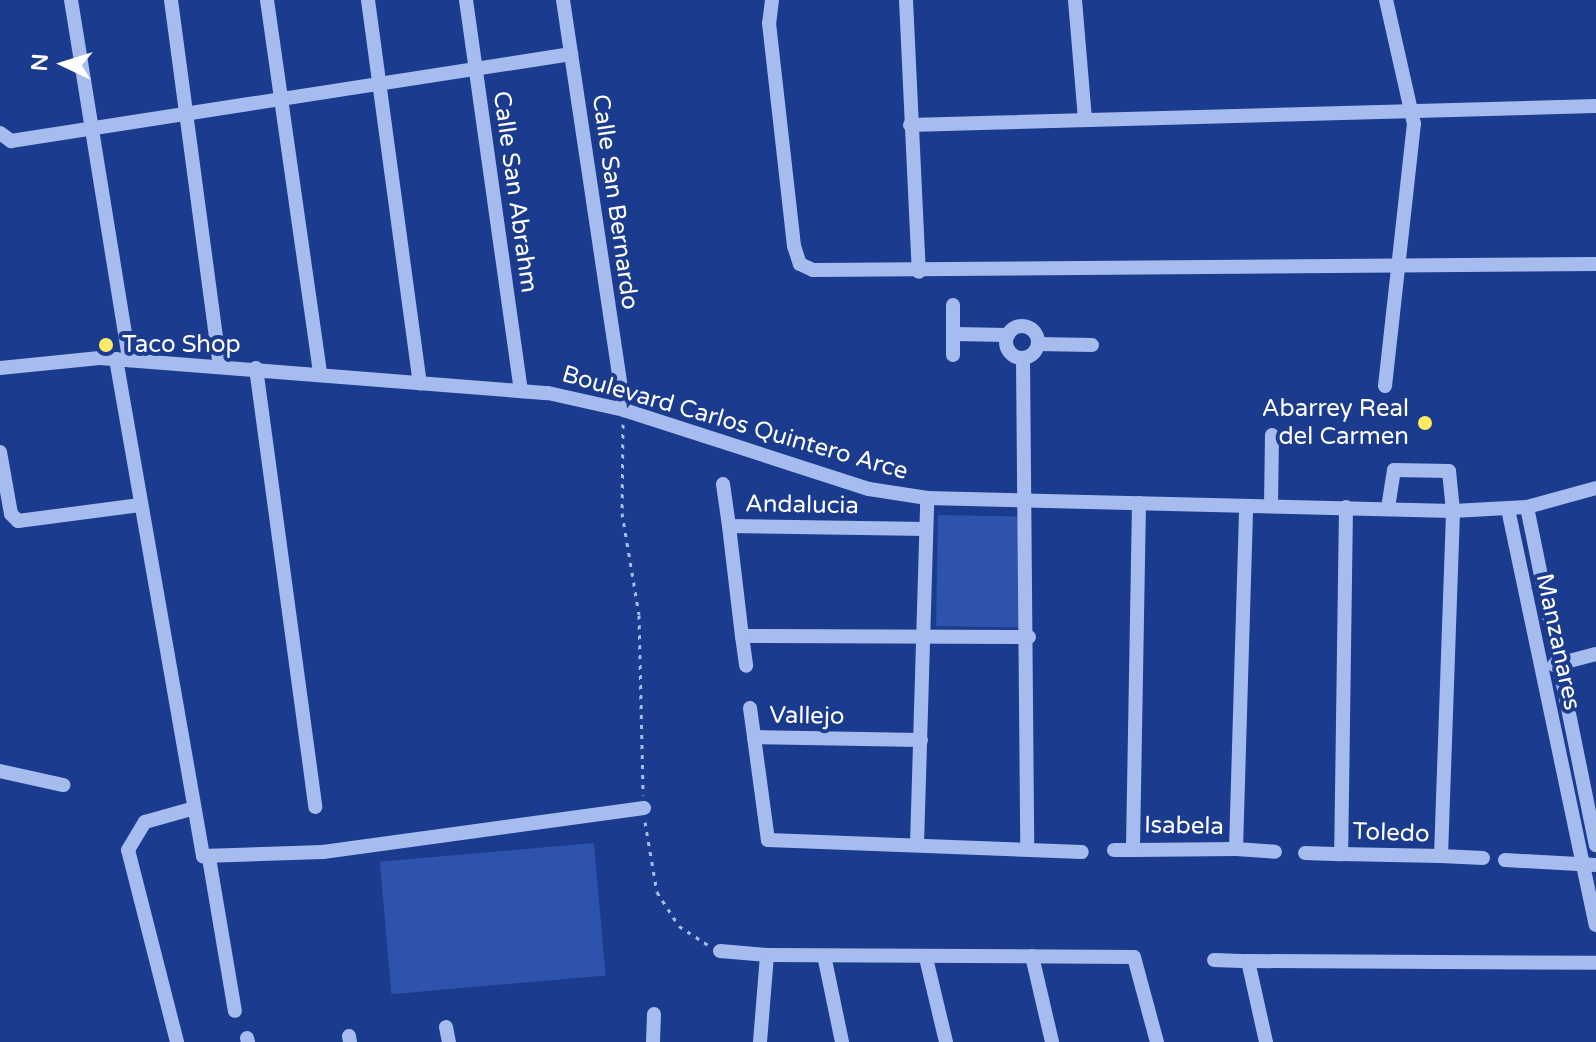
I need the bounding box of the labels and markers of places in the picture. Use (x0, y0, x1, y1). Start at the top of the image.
place label: Taco Shop (122, 331, 241, 359)
marker: Taco Shop (97, 336, 115, 354)
place label: Abarrey Real del Carmen (1262, 395, 1409, 451)
marker: Abarrey Real del Carmen (1416, 414, 1434, 432)

